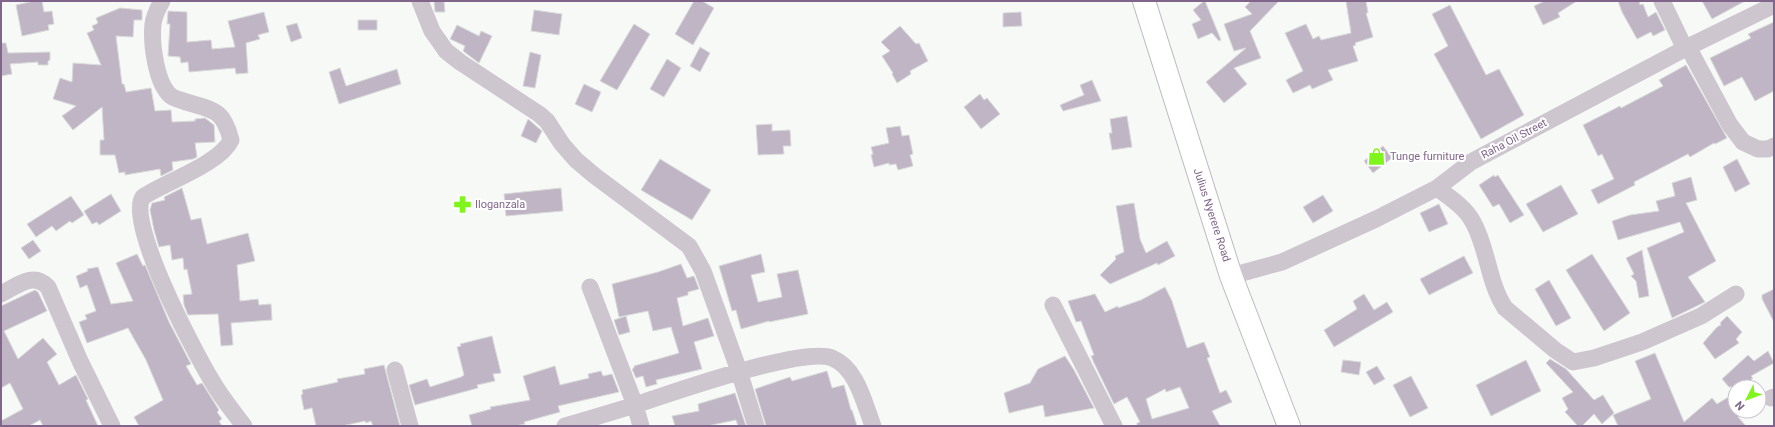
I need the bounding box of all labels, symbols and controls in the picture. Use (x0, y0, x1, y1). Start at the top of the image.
street label: Raha Oil Street (1479, 116, 1549, 162)
shop icon: Tunge furniture (1367, 146, 1387, 166)
place label: Tunge furniture (1390, 150, 1465, 163)
street label: Julius Nyerere Road (1191, 167, 1233, 263)
pharmacy icon: Iloganzala (452, 194, 472, 214)
place label: Iloganzala (475, 198, 525, 211)
north arrow (1727, 379, 1767, 419)
text: N (1732, 398, 1747, 413)

